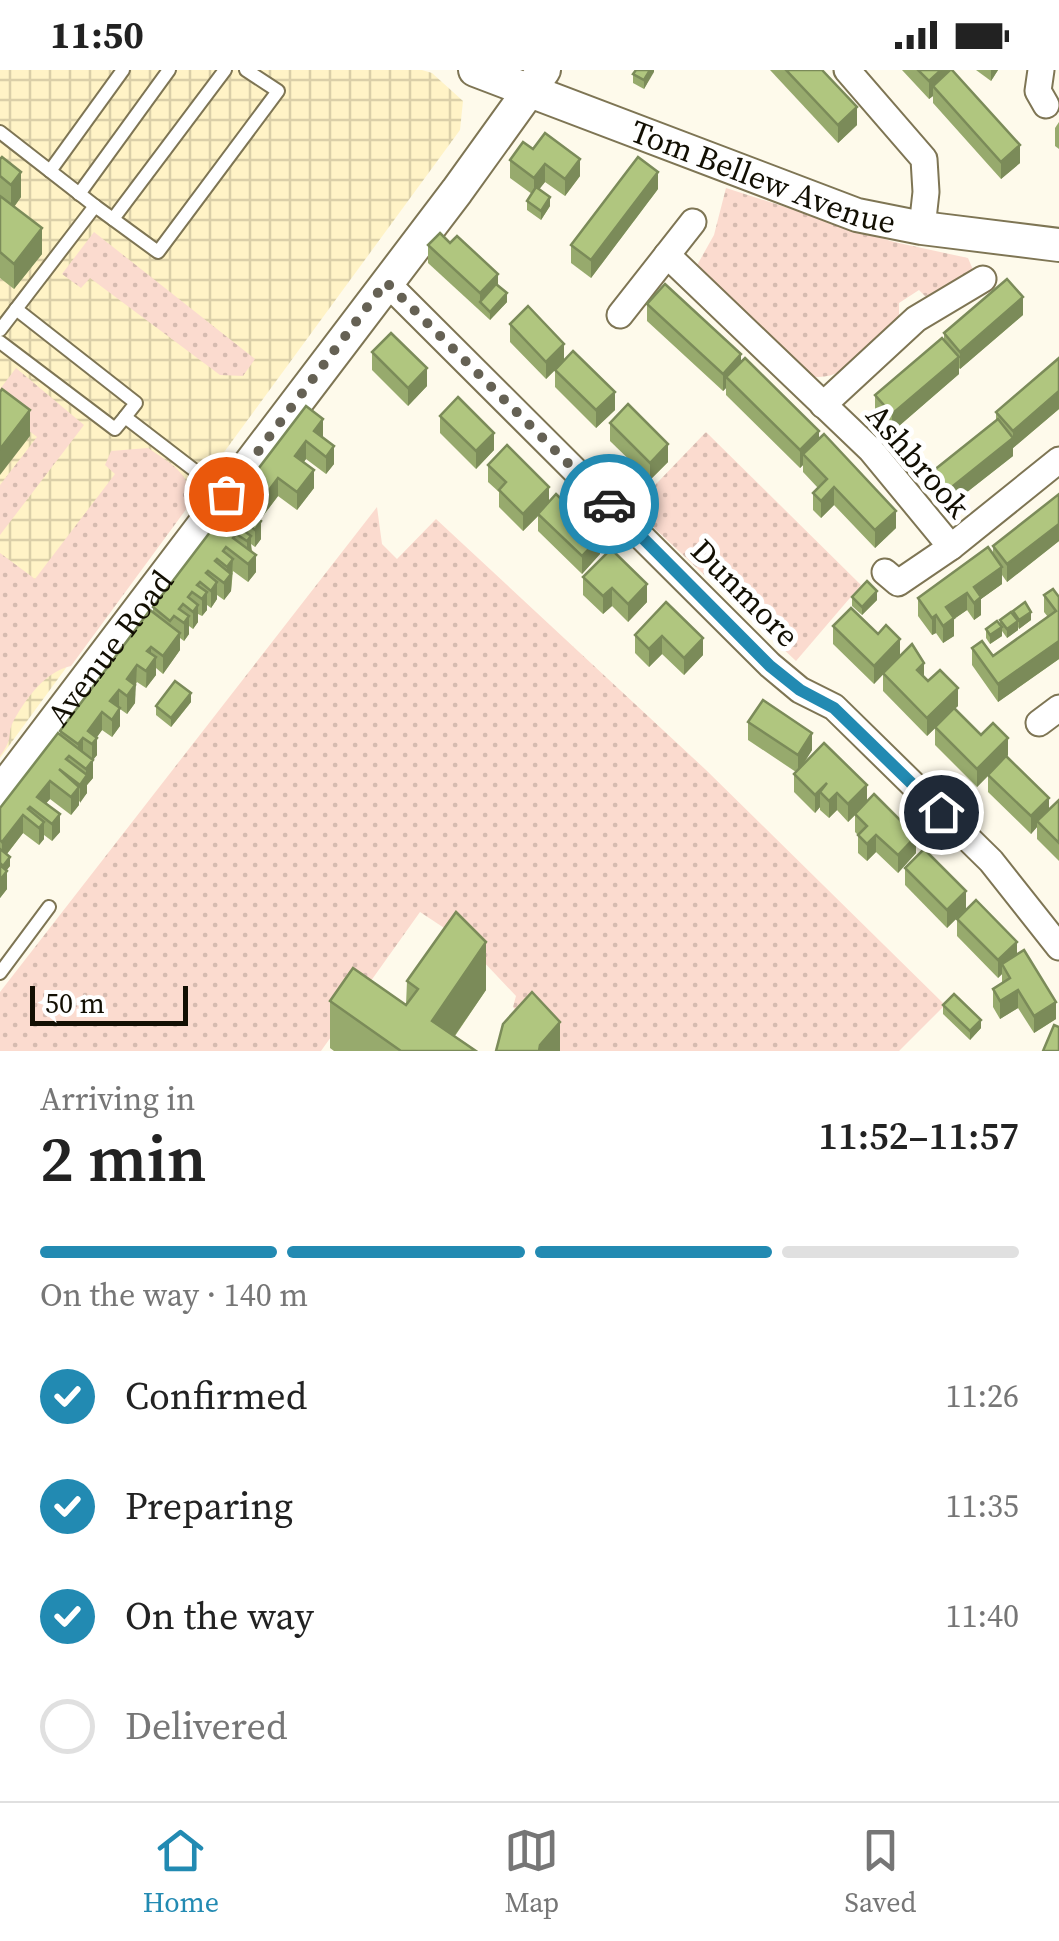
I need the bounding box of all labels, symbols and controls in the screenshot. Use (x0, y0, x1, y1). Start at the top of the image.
text: 11:50 (50, 9, 144, 61)
street label: Tom Bellew Avenue (625, 109, 900, 244)
street label: Ashbrook (856, 394, 980, 528)
pin (184, 452, 269, 537)
courier (559, 454, 659, 554)
icon: bag (199, 467, 254, 522)
icon: car (582, 477, 637, 532)
street label: Dunmore (681, 529, 809, 657)
street label: Avenue Road (37, 561, 184, 735)
pin (899, 770, 984, 855)
icon: home (914, 785, 969, 840)
scale bar (30, 981, 188, 1026)
text: 50 m (45, 984, 105, 1022)
text: Arriving in (40, 1077, 195, 1121)
text: 11:52–11:57 (818, 1110, 1019, 1162)
text: 2 min (40, 1114, 207, 1203)
text: On the way · 140 m (40, 1273, 308, 1317)
icon: check (40, 1369, 95, 1424)
text: Confirmed (125, 1370, 307, 1422)
text: 11:26 (945, 1374, 1019, 1418)
icon: check (40, 1479, 95, 1534)
text: Preparing (125, 1480, 293, 1532)
text: 11:35 (945, 1484, 1019, 1528)
icon: check (40, 1589, 95, 1644)
text: On the way (125, 1590, 314, 1642)
text: 11:40 (945, 1594, 1019, 1638)
text: Delivered (125, 1700, 288, 1752)
tab: Home (143, 1823, 219, 1921)
tab: Map (504, 1823, 559, 1921)
tab: Saved (845, 1823, 916, 1921)

